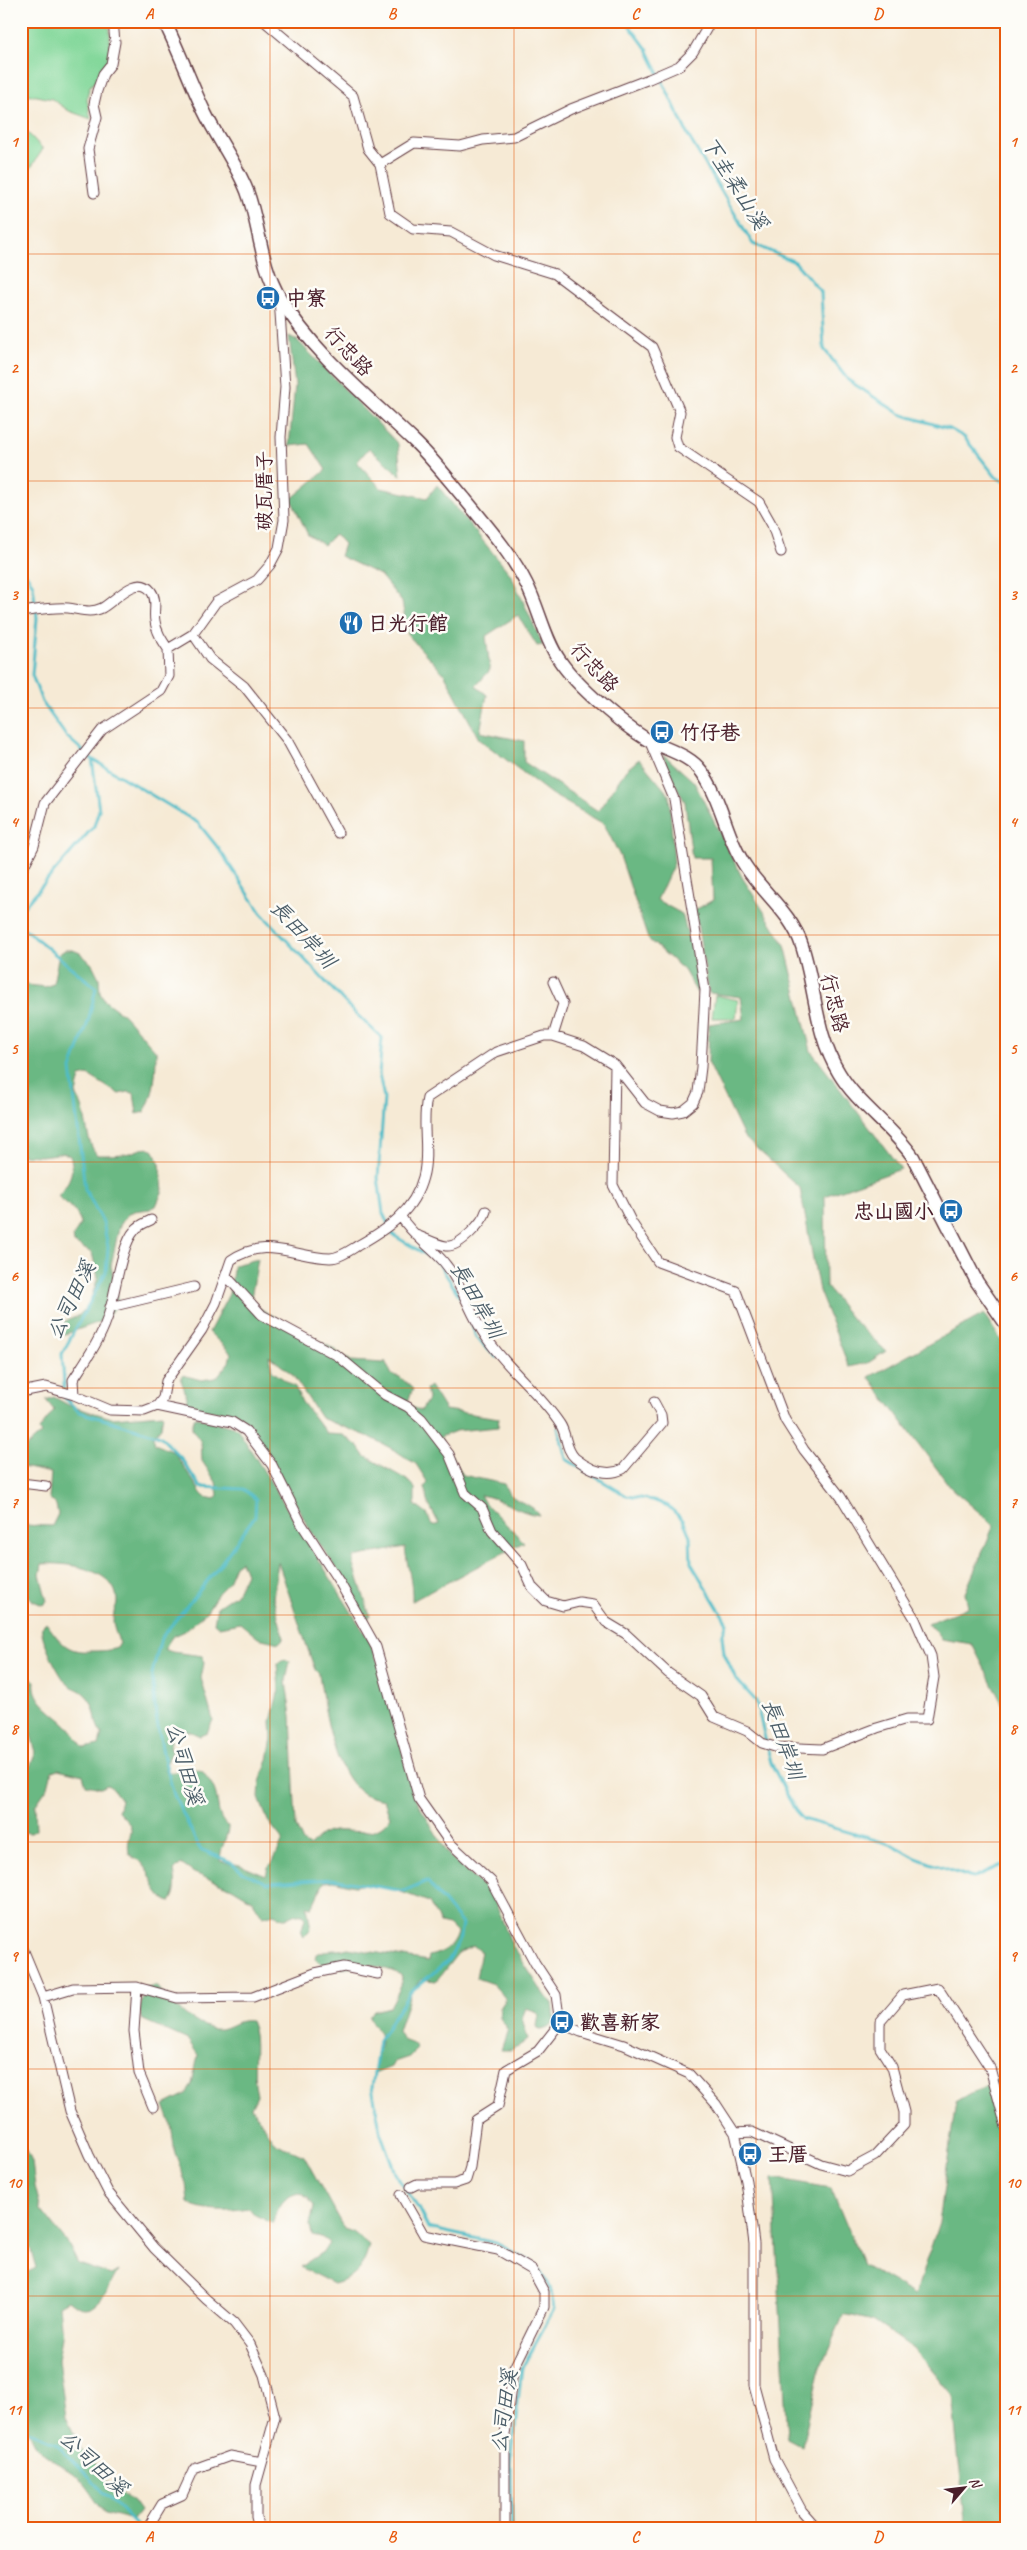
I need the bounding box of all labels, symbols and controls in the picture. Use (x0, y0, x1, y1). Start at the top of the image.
text: A (145, 4, 155, 24)
text: B (388, 4, 398, 24)
text: C (631, 4, 641, 24)
text: D (873, 4, 884, 24)
text: 1 (10, 132, 19, 152)
water label: 下圭柔山溪 (696, 132, 774, 235)
text: 1 (1009, 132, 1018, 152)
bus stop icon: 中寮 (255, 285, 281, 311)
place label: 中寮 (286, 286, 326, 311)
street label: 行忠路 (319, 321, 379, 383)
text: 2 (10, 358, 19, 378)
text: 2 (1009, 358, 1018, 378)
street label: 破瓦厝子 (252, 451, 277, 531)
text: 3 (10, 585, 19, 605)
text: 3 (1009, 585, 1018, 605)
restaurant icon: 日光行館 (338, 610, 364, 636)
place label: 日光行館 (368, 611, 448, 636)
street label: 行忠路 (565, 637, 625, 699)
bus stop icon: 竹仔巷 (649, 719, 675, 745)
place label: 竹仔巷 (680, 720, 741, 745)
text: 4 (10, 812, 19, 832)
text: 4 (1009, 812, 1018, 832)
water label: 長田岸圳 (265, 894, 343, 975)
street label: 行忠路 (815, 971, 854, 1036)
text: 5 (11, 1039, 20, 1059)
text: 5 (1010, 1039, 1019, 1059)
bus stop icon: 忠山國小 (938, 1198, 964, 1224)
place label: 忠山國小 (854, 1199, 934, 1224)
water label: 公司田溪 (41, 1256, 102, 1343)
water label: 長田岸圳 (445, 1257, 510, 1345)
text: 6 (10, 1266, 19, 1286)
text: 6 (1009, 1266, 1018, 1286)
text: 7 (10, 1493, 19, 1513)
text: 7 (1009, 1493, 1018, 1513)
water label: 長田岸圳 (756, 1695, 810, 1785)
text: 8 (10, 1719, 19, 1739)
text: 8 (1009, 1719, 1018, 1739)
water label: 公司田溪 (161, 1720, 209, 1809)
text: 9 (10, 1946, 19, 1966)
text: 9 (1009, 1946, 1018, 1966)
bus stop icon: 歡喜新家 (549, 2009, 575, 2035)
place label: 歡喜新家 (580, 2010, 660, 2035)
bus stop icon: 王厝 (737, 2141, 763, 2167)
place label: 王厝 (768, 2142, 808, 2167)
text: 10 (7, 2173, 23, 2193)
text: 10 (1006, 2173, 1022, 2193)
water label: 公司田溪 (485, 2367, 523, 2454)
text: 11 (7, 2400, 23, 2420)
text: 11 (1006, 2400, 1022, 2420)
water label: 公司田溪 (54, 2425, 134, 2502)
north arrow (940, 2462, 990, 2512)
text: N (965, 2474, 986, 2492)
text: A (145, 2527, 155, 2547)
text: B (388, 2527, 398, 2547)
text: C (631, 2527, 641, 2547)
text: D (873, 2527, 884, 2547)

